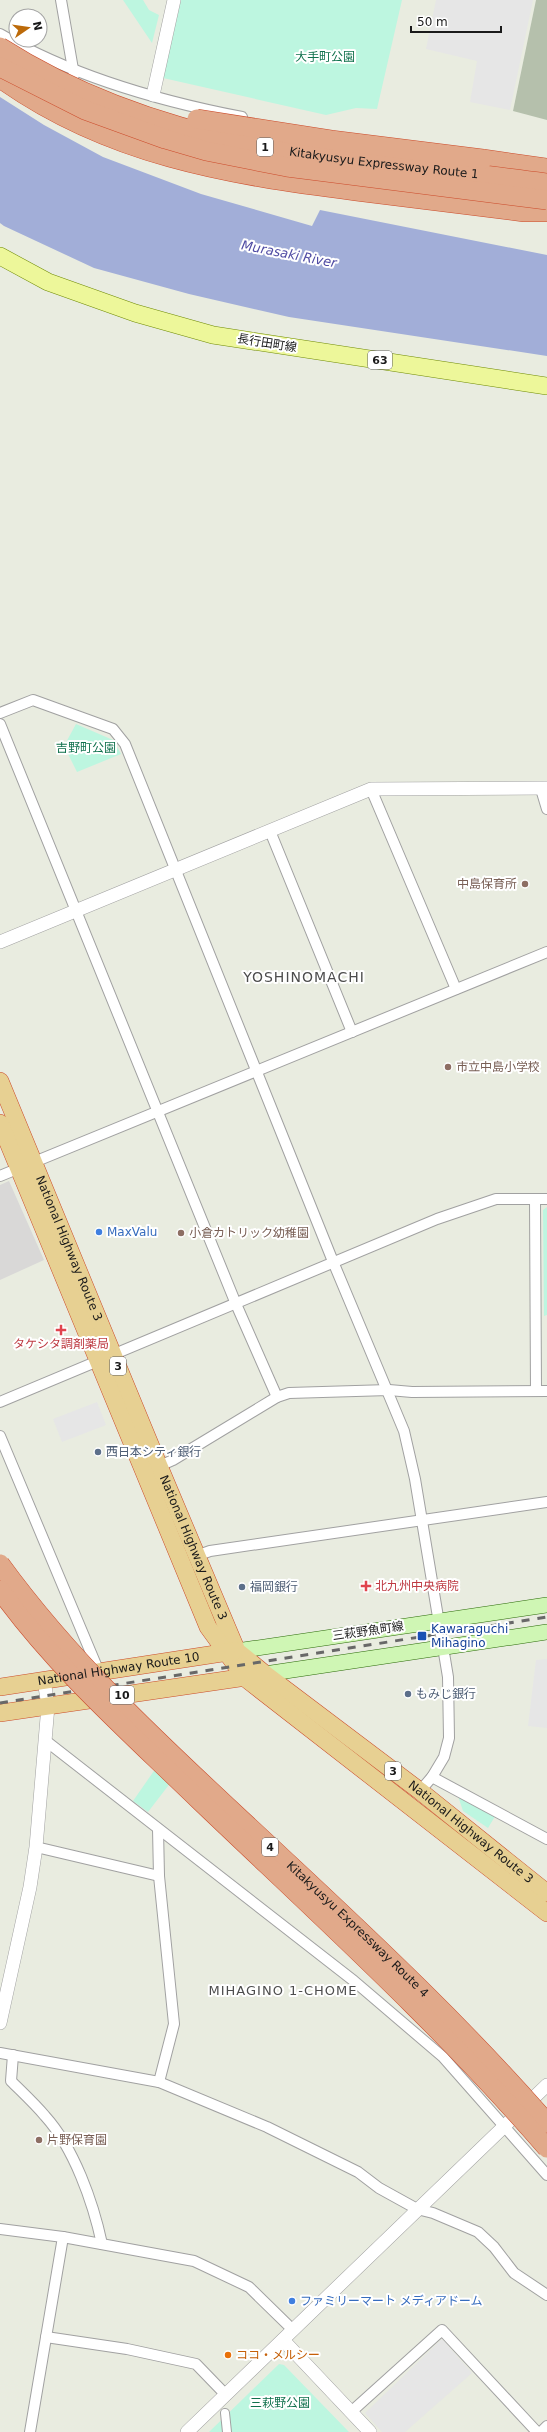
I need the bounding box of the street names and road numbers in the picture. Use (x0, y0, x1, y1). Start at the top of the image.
road number: 1 (257, 138, 273, 156)
street label: Kitakyusyu Expressway Route 1 (288, 144, 479, 181)
street label: 長行田町線 (236, 331, 298, 355)
road number: 63 (368, 351, 392, 369)
street label: National Highway Route 3 (33, 1174, 105, 1323)
road number: 3 (110, 1357, 126, 1375)
street label: National Highway Route 3 (157, 1473, 230, 1622)
street label: 三萩野魚町線 (331, 1619, 405, 1643)
street label: National Highway Route 10 (37, 1650, 201, 1688)
road number: 10 (110, 1686, 134, 1704)
road number: 3 (385, 1762, 401, 1780)
street label: National Highway Route 3 (406, 1778, 536, 1886)
road number: 4 (262, 1838, 278, 1856)
street label: Kitakyusyu Expressway Route 4 (284, 1858, 431, 2000)

